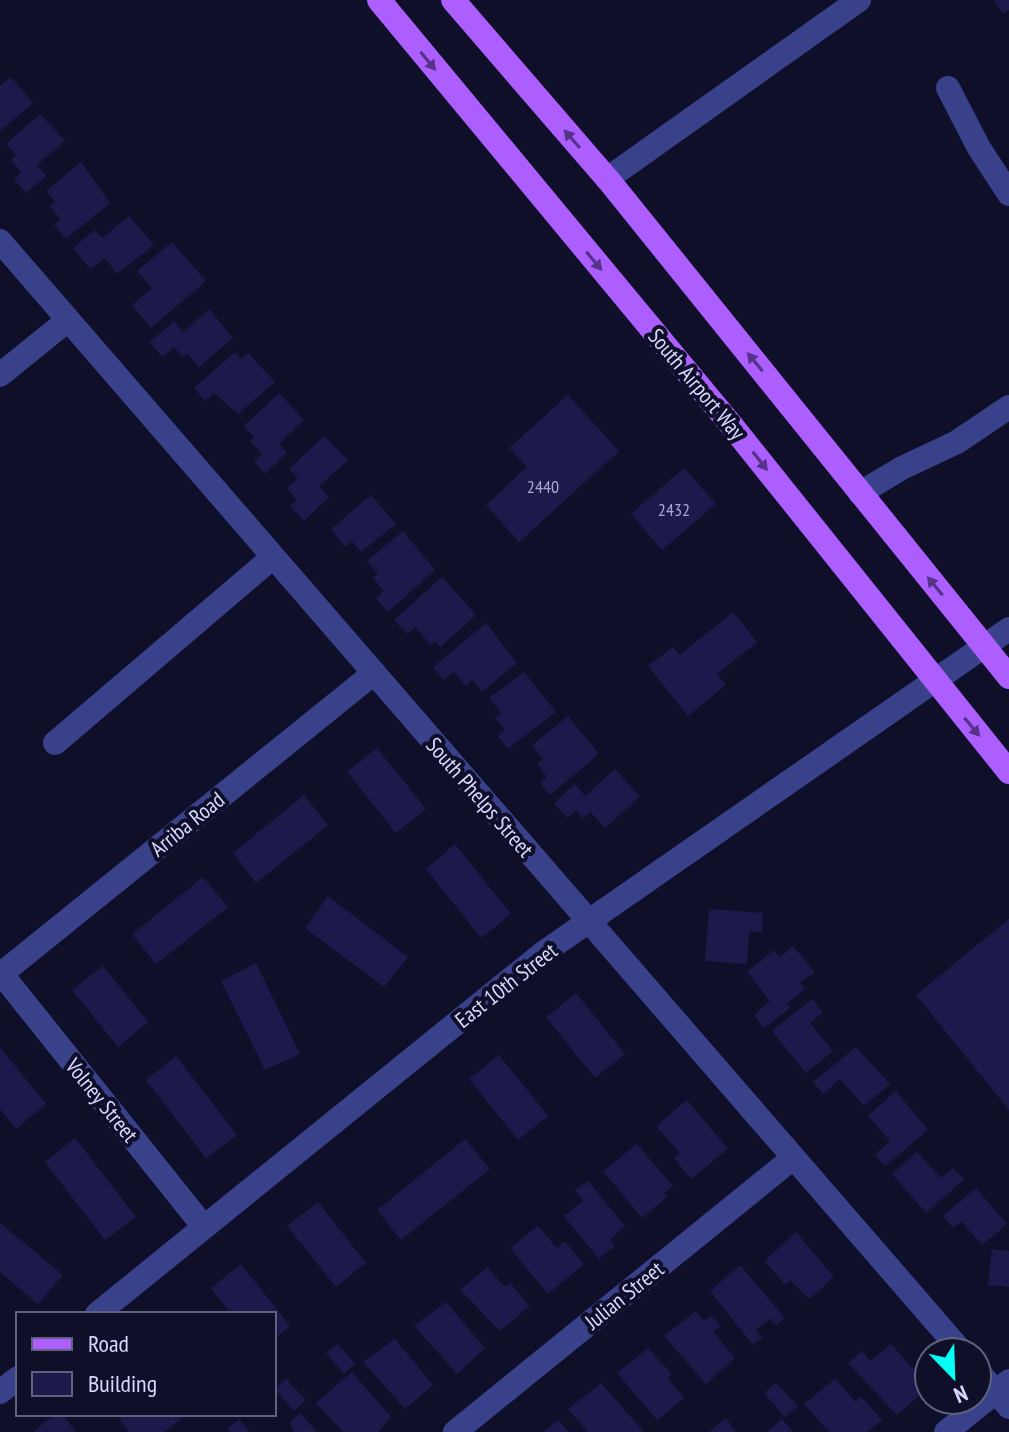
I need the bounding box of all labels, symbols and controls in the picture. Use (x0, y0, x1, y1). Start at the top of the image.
one-way arrow (419, 50, 436, 70)
one-way arrow (564, 129, 581, 149)
one-way arrow (585, 250, 602, 270)
street label: South Airport Way (642, 323, 752, 446)
one-way arrow (747, 352, 763, 372)
one-way arrow (751, 451, 767, 471)
house number: 2440 (527, 475, 559, 498)
house number: 2432 (658, 498, 690, 521)
one-way arrow (928, 576, 944, 596)
one-way arrow (963, 717, 980, 737)
street label: South Phelps Street (420, 731, 540, 863)
street label: Arriba Road (144, 785, 230, 863)
street label: East 10th Street (449, 936, 563, 1034)
street label: Volney Street (59, 1052, 144, 1148)
street label: Julian Street (578, 1255, 669, 1336)
legend (16, 1312, 276, 1416)
text: Road (88, 1328, 129, 1359)
north arrow (913, 1336, 993, 1416)
text: Building (88, 1368, 157, 1399)
text: N (950, 1379, 972, 1410)

